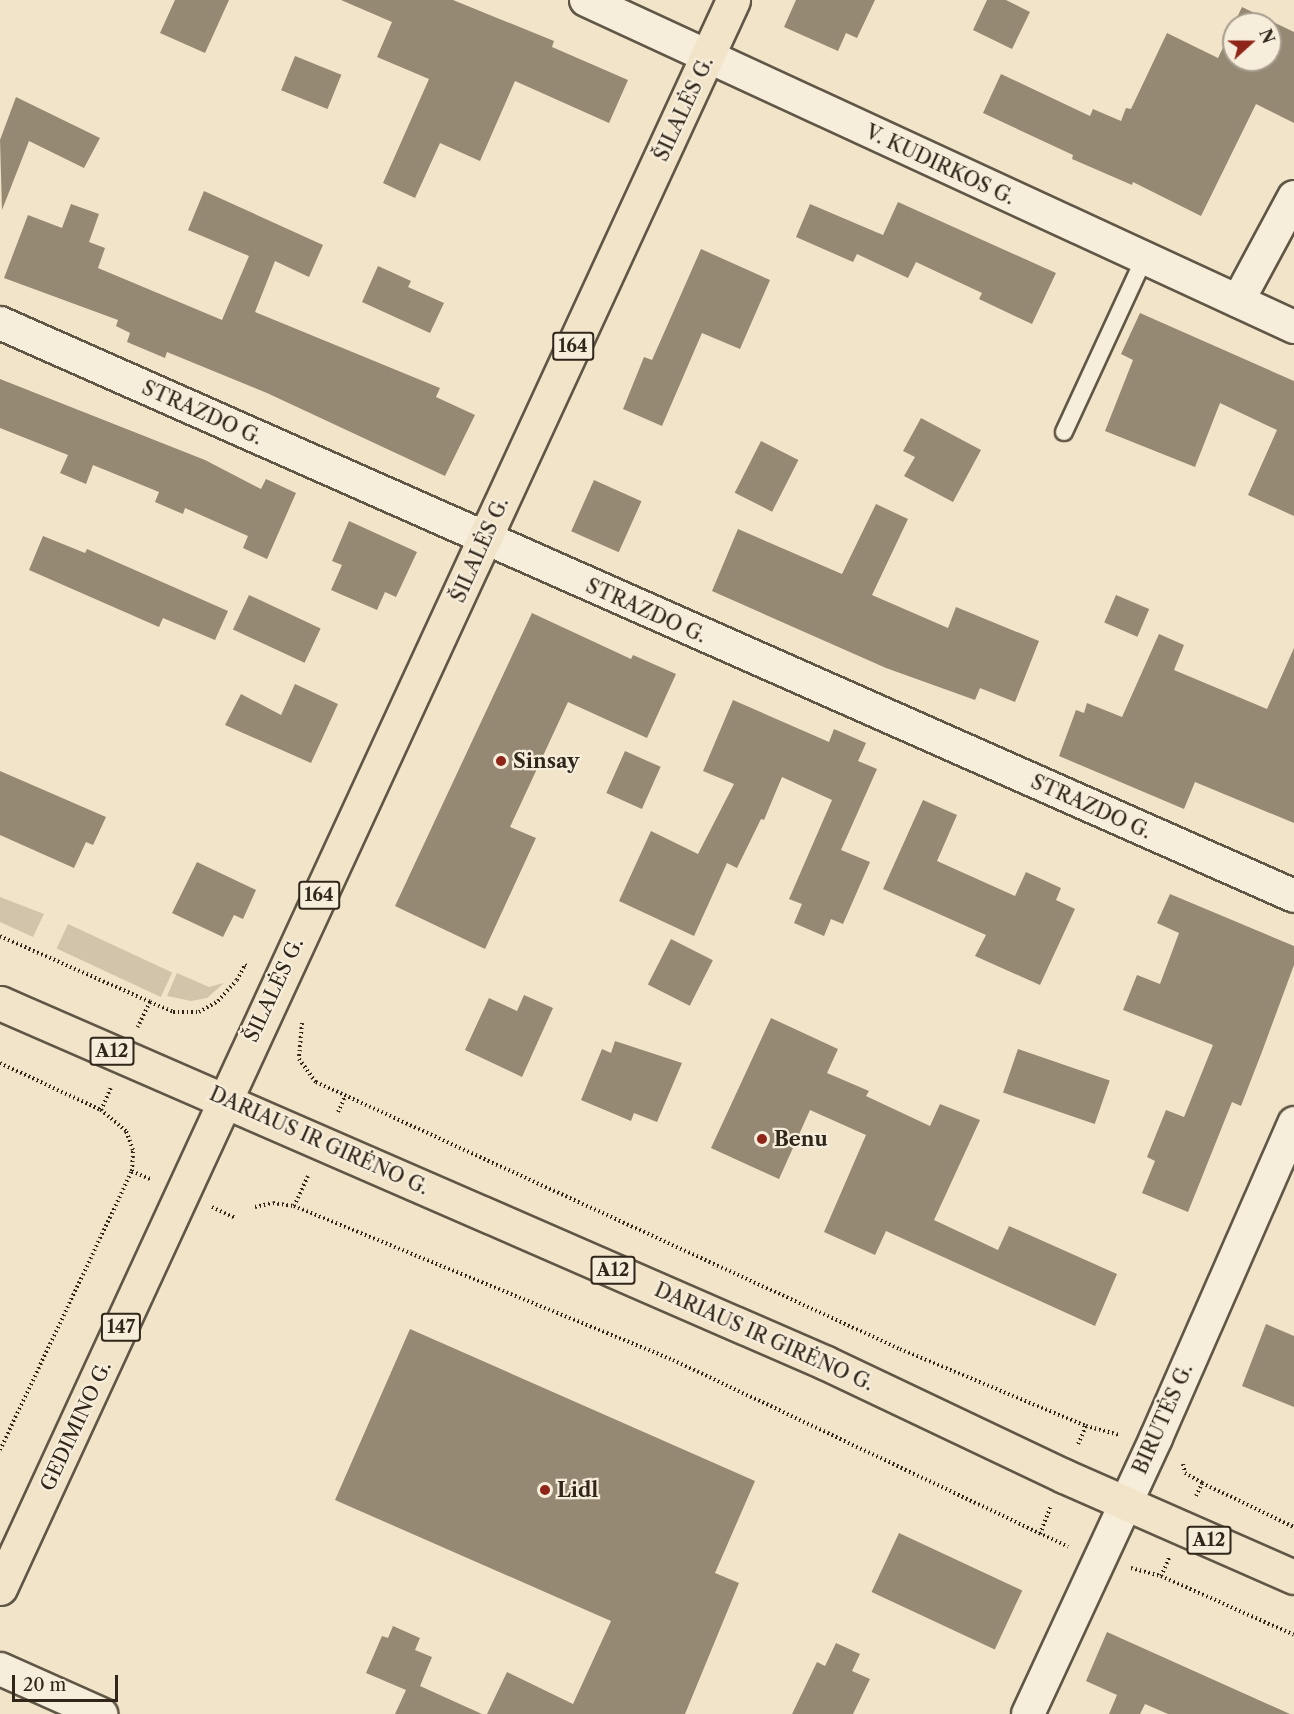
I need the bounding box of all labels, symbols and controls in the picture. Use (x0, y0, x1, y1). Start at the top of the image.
north arrow (1222, 12, 1282, 72)
text: N (1255, 26, 1279, 46)
street label: ŠILALĖS G. (649, 53, 719, 165)
street label: V. KUDIRKOS G. (862, 120, 1018, 210)
road number: 164 (552, 331, 594, 361)
street label: STRAZDO G. (138, 376, 266, 450)
street label: ŠILALĖS G. (446, 494, 514, 606)
street label: STRAZDO G. (582, 574, 710, 648)
place label: Sinsay (513, 749, 579, 773)
marker: Sinsay (494, 754, 508, 768)
street label: STRAZDO G. (1027, 770, 1155, 844)
road number: 164 (298, 880, 340, 910)
street label: ŠILALĖS G. (239, 934, 309, 1046)
road number: A12 (88, 1036, 136, 1066)
street label: DARIAUS IR GIRĖNO G. (205, 1082, 433, 1200)
place label: Benu (774, 1127, 828, 1151)
marker: Benu (755, 1132, 769, 1146)
road number: A12 (589, 1255, 637, 1285)
street label: DARIAUS IR GIRĖNO G. (650, 1278, 878, 1396)
road number: 147 (100, 1312, 142, 1342)
street label: GEDIMINO G. (35, 1357, 117, 1495)
street label: BIRUTĖS G. (1128, 1360, 1198, 1478)
place label: Lidl (557, 1478, 598, 1502)
marker: Lidl (538, 1483, 552, 1497)
road number: A12 (1185, 1525, 1233, 1555)
scale bar (15, 1663, 122, 1701)
text: 20 m (23, 1674, 66, 1696)

